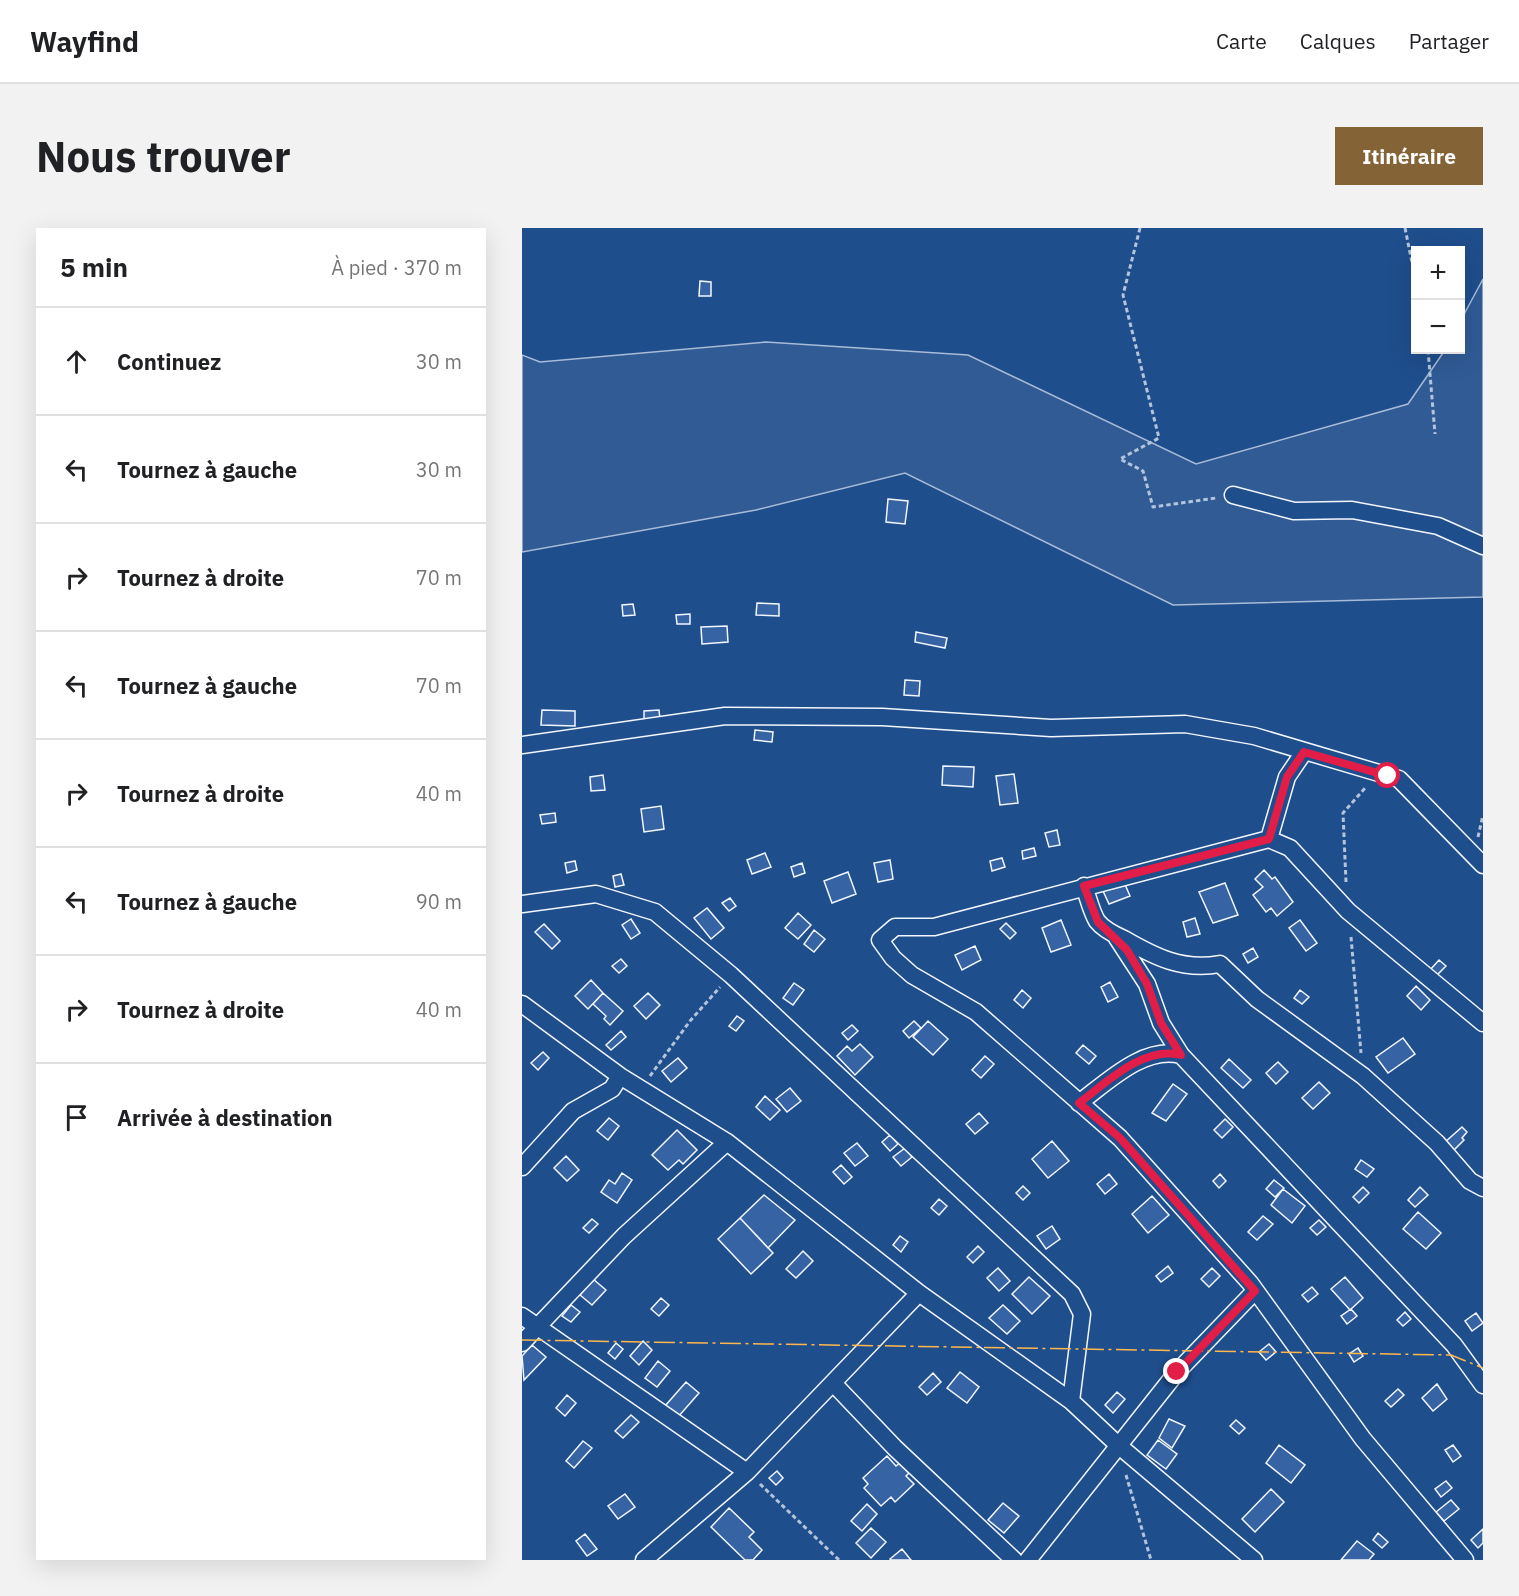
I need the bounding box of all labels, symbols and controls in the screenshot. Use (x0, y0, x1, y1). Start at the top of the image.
text: Wayfind (30, 23, 139, 60)
text: Carte (1216, 27, 1267, 55)
text: Calques (1300, 27, 1376, 55)
text: Partager (1409, 27, 1489, 55)
button: Itinéraire (1335, 127, 1483, 185)
text: Nous trouver (36, 129, 291, 184)
map controls (1411, 246, 1465, 354)
button: + (1411, 246, 1465, 300)
text: 5 min (60, 250, 128, 284)
text: À pied · 370 m (331, 254, 462, 281)
button: − (1411, 300, 1465, 354)
icon: ahead (60, 345, 93, 378)
text: Continuez (117, 347, 221, 376)
text: 30 m (416, 348, 462, 375)
icon: left (60, 453, 93, 486)
text: Tournez à gauche (117, 455, 297, 484)
text: 30 m (416, 456, 462, 483)
icon: right (60, 561, 93, 594)
text: Tournez à droite (117, 563, 284, 592)
text: 70 m (416, 564, 462, 591)
icon: left (60, 669, 93, 702)
text: Tournez à gauche (117, 671, 297, 700)
text: 70 m (416, 672, 462, 699)
route start (1374, 762, 1400, 788)
icon: right (60, 777, 93, 810)
text: Tournez à droite (117, 779, 284, 808)
text: 40 m (416, 780, 462, 807)
icon: left (60, 885, 93, 918)
text: Tournez à gauche (117, 887, 297, 916)
text: 90 m (416, 888, 462, 915)
icon: right (60, 993, 93, 1026)
text: Tournez à droite (117, 995, 284, 1024)
text: 40 m (416, 996, 462, 1023)
icon: arrive (60, 1101, 93, 1134)
text: Arrivée à destination (117, 1103, 333, 1132)
route end (1163, 1358, 1189, 1384)

